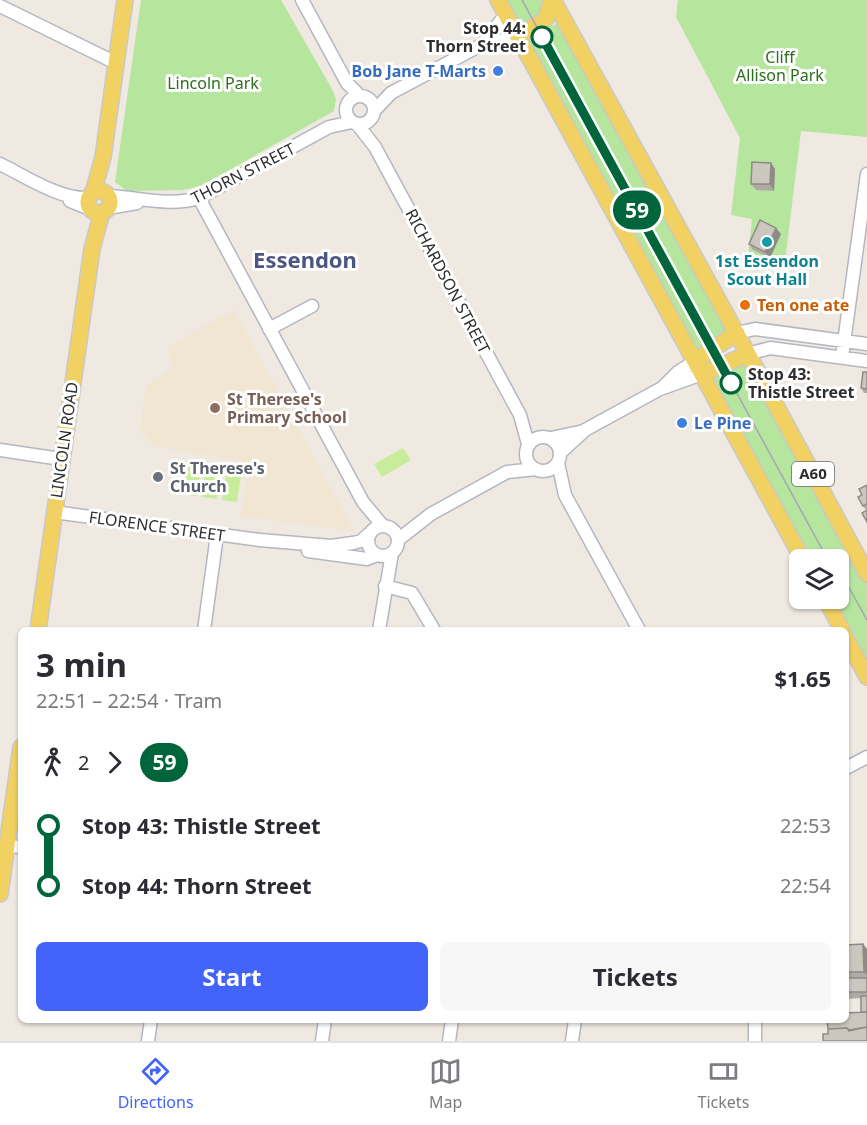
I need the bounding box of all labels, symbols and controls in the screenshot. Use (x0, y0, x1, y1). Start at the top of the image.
place label: Stop 44: Thorn Street (426, 17, 526, 57)
marker: Stop 44: Thorn Street (531, 26, 553, 48)
park label: Cliff Allison Park (736, 46, 824, 86)
place label: Bob Jane T-Marts (352, 60, 486, 82)
marker: Bob Jane T-Marts (491, 64, 505, 78)
park label: Lincoln Park (167, 72, 259, 94)
street label: THORN STREET (187, 137, 299, 209)
line badge: 59 (610, 190, 664, 230)
text: 59 (625, 196, 649, 224)
street label: RICHARDSON STREET (400, 205, 496, 357)
marker: 1st Essendon Scout Hall (760, 235, 774, 249)
district label: Essendon (253, 244, 357, 274)
place label: 1st Essendon Scout Hall (715, 250, 819, 290)
place label: Ten one ate (757, 294, 849, 316)
marker: Ten one ate (738, 298, 752, 312)
place label: Stop 43: Thistle Street (748, 363, 855, 403)
marker: Stop 43: Thistle Street (720, 372, 742, 394)
street label: LINCOLN ROAD (45, 381, 83, 499)
place label: St Therese's Primary School (227, 388, 347, 428)
marker: St Therese's Primary School (208, 401, 222, 415)
place label: Le Pine (694, 412, 751, 434)
marker: Le Pine (675, 416, 689, 430)
place label: St Therese's Church (170, 457, 265, 497)
road number: A60 (792, 462, 834, 486)
marker: St Therese's Church (151, 470, 165, 484)
street label: FLORENCE STREET (87, 506, 227, 546)
map controls (789, 549, 849, 609)
button: layers (789, 549, 849, 609)
text: 3 min (36, 642, 127, 687)
text: $1.65 (774, 663, 831, 693)
text: 22:51 – 22:54 · Tram (36, 687, 222, 714)
icon: walk (36, 746, 69, 779)
icon: forward (98, 746, 131, 779)
text: 59 (152, 748, 176, 776)
text: 2 (78, 749, 89, 776)
text: Stop 43: Thistle Street (82, 810, 321, 840)
text: 22:53 (780, 812, 831, 839)
text: Stop 44: Thorn Street (82, 870, 312, 900)
text: 22:54 (780, 872, 831, 899)
button: Start (36, 942, 428, 1011)
button: Tickets (440, 942, 831, 1011)
tab: Directions (118, 1055, 194, 1113)
tab: Map (429, 1055, 462, 1113)
tab: Tickets (698, 1055, 749, 1113)

